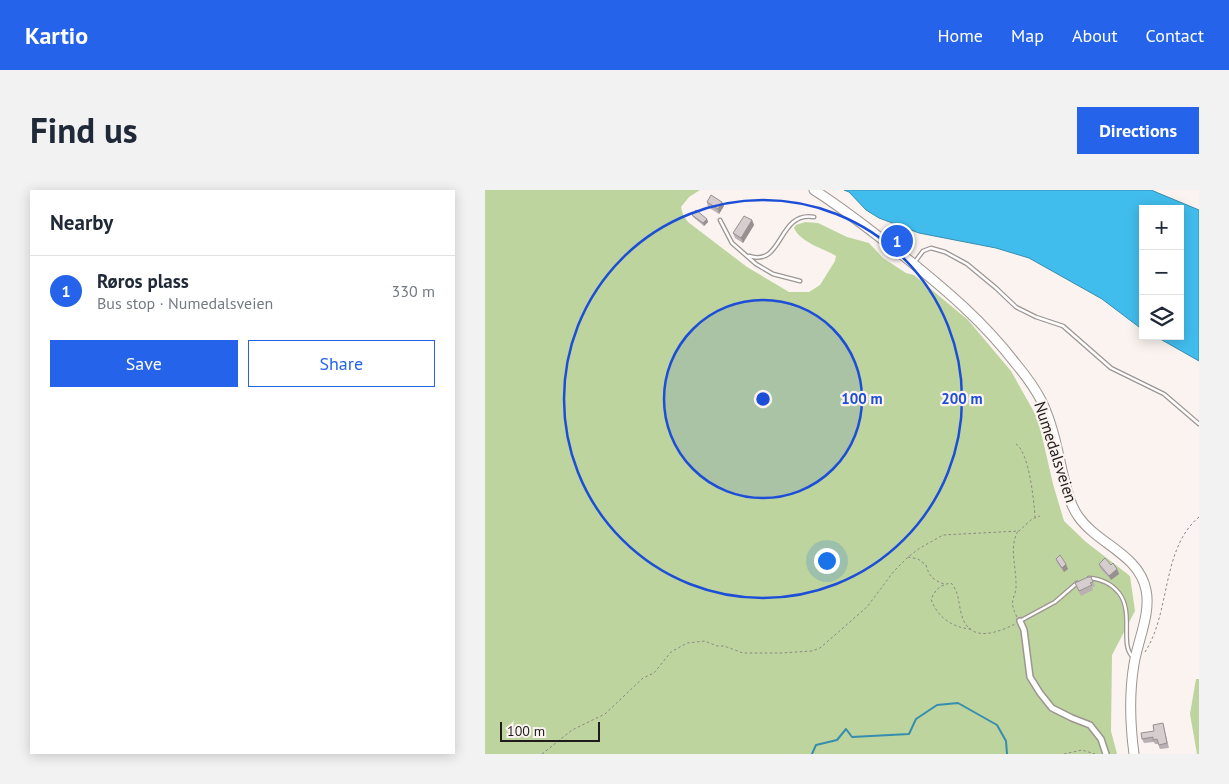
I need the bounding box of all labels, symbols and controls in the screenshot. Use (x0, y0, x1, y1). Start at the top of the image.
text: Kartio (25, 20, 88, 51)
text: Home (937, 24, 983, 47)
text: Map (1011, 24, 1044, 47)
text: About (1072, 24, 1118, 47)
text: Contact (1146, 24, 1204, 47)
text: Find us (30, 107, 138, 153)
button: Directions (1077, 107, 1199, 154)
map controls (1139, 205, 1184, 340)
button: + (1139, 205, 1184, 250)
text: Nearby (50, 209, 113, 236)
pin: 1 (881, 222, 913, 260)
button: − (1139, 250, 1184, 295)
text: Røros plass (97, 269, 189, 293)
text: 1 (61, 281, 71, 301)
text: 330 m (392, 281, 435, 301)
text: Bus stop · Numedalsveien (97, 293, 273, 313)
button: layers (1139, 295, 1184, 340)
button: Save (50, 340, 238, 387)
button: Share (248, 340, 435, 387)
text: 100 m (841, 389, 883, 408)
text: 200 m (941, 389, 983, 408)
centre of rings (754, 390, 772, 408)
street label: Numedalsveien (1030, 399, 1082, 505)
your location (814, 548, 840, 574)
scale bar (500, 719, 600, 742)
text: 100 m (507, 722, 545, 740)

